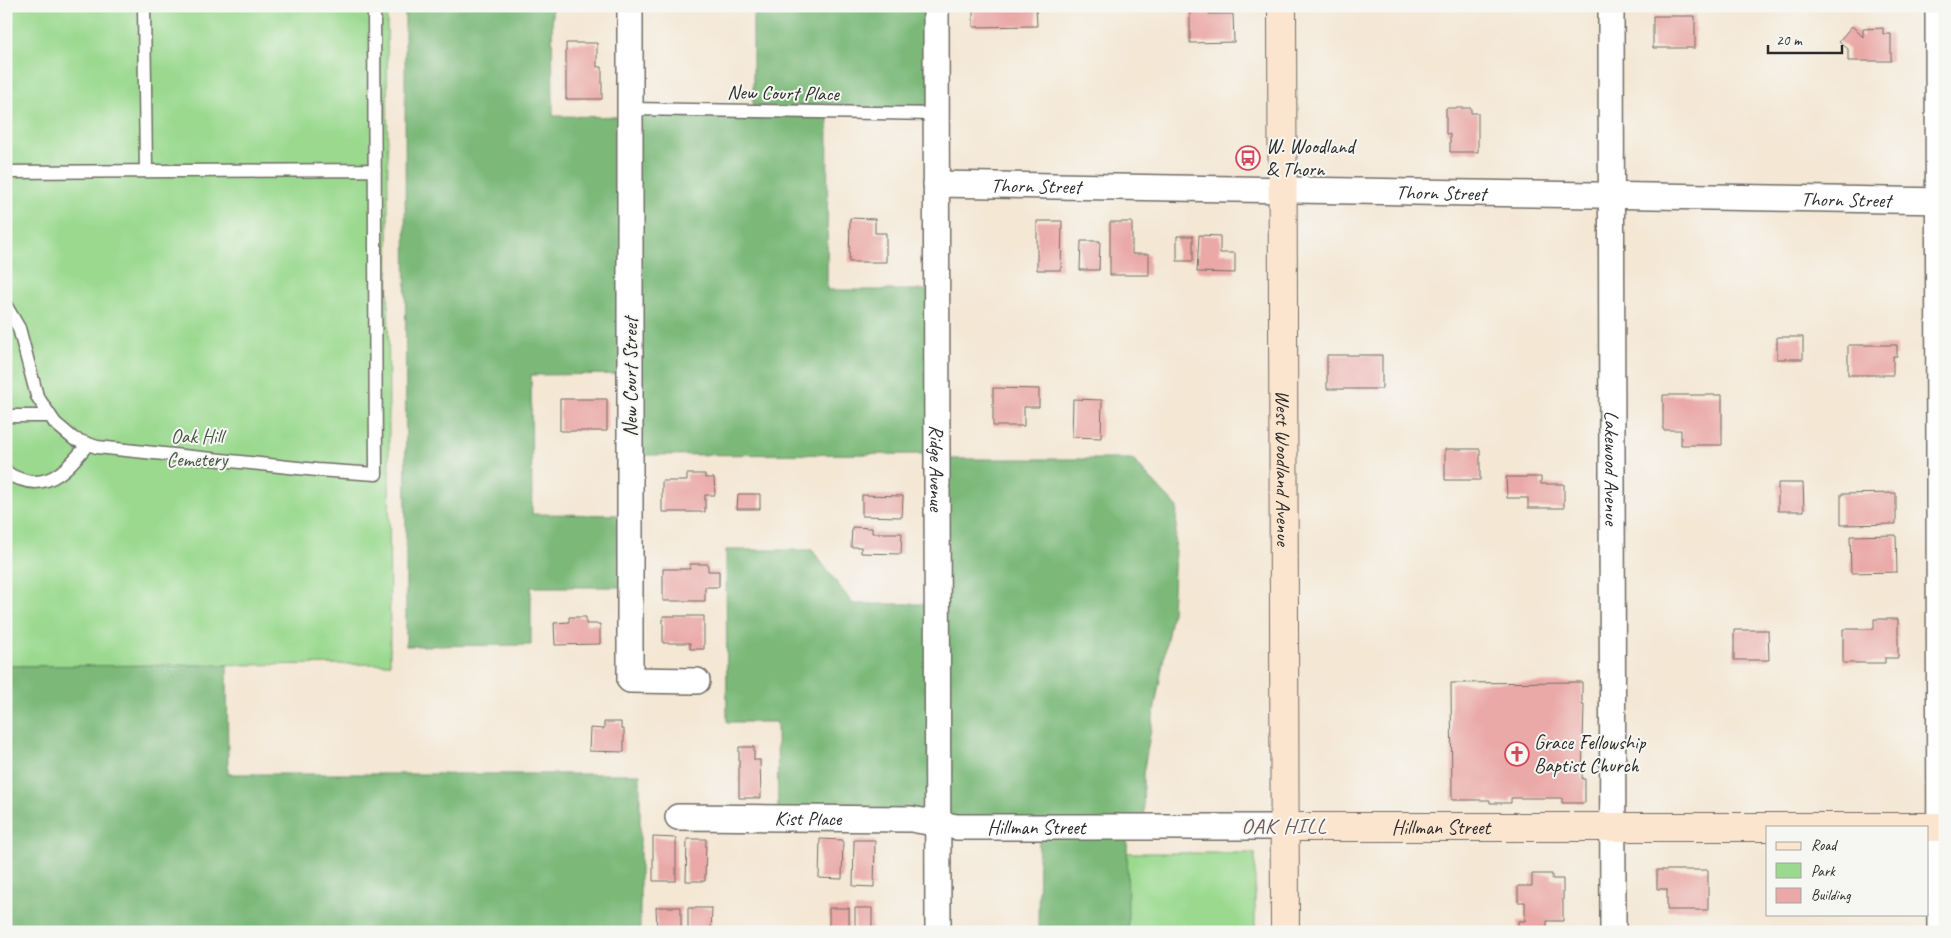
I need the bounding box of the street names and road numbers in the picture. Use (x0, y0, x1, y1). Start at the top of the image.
street label: New Court Place (727, 80, 841, 106)
street label: Thorn Street (991, 172, 1085, 199)
street label: Thorn Street (1396, 179, 1490, 206)
street label: Thorn Street (1801, 186, 1895, 213)
street label: New Court Street (618, 314, 643, 437)
street label: West Woodland Avenue (1271, 390, 1296, 547)
street label: Lakewood Avenue (1599, 411, 1625, 527)
street label: Ridge Avenue (924, 425, 950, 513)
street label: Kist Place (775, 805, 843, 831)
street label: Hillman Street (987, 815, 1088, 840)
street label: Hillman Street (1392, 815, 1493, 840)

